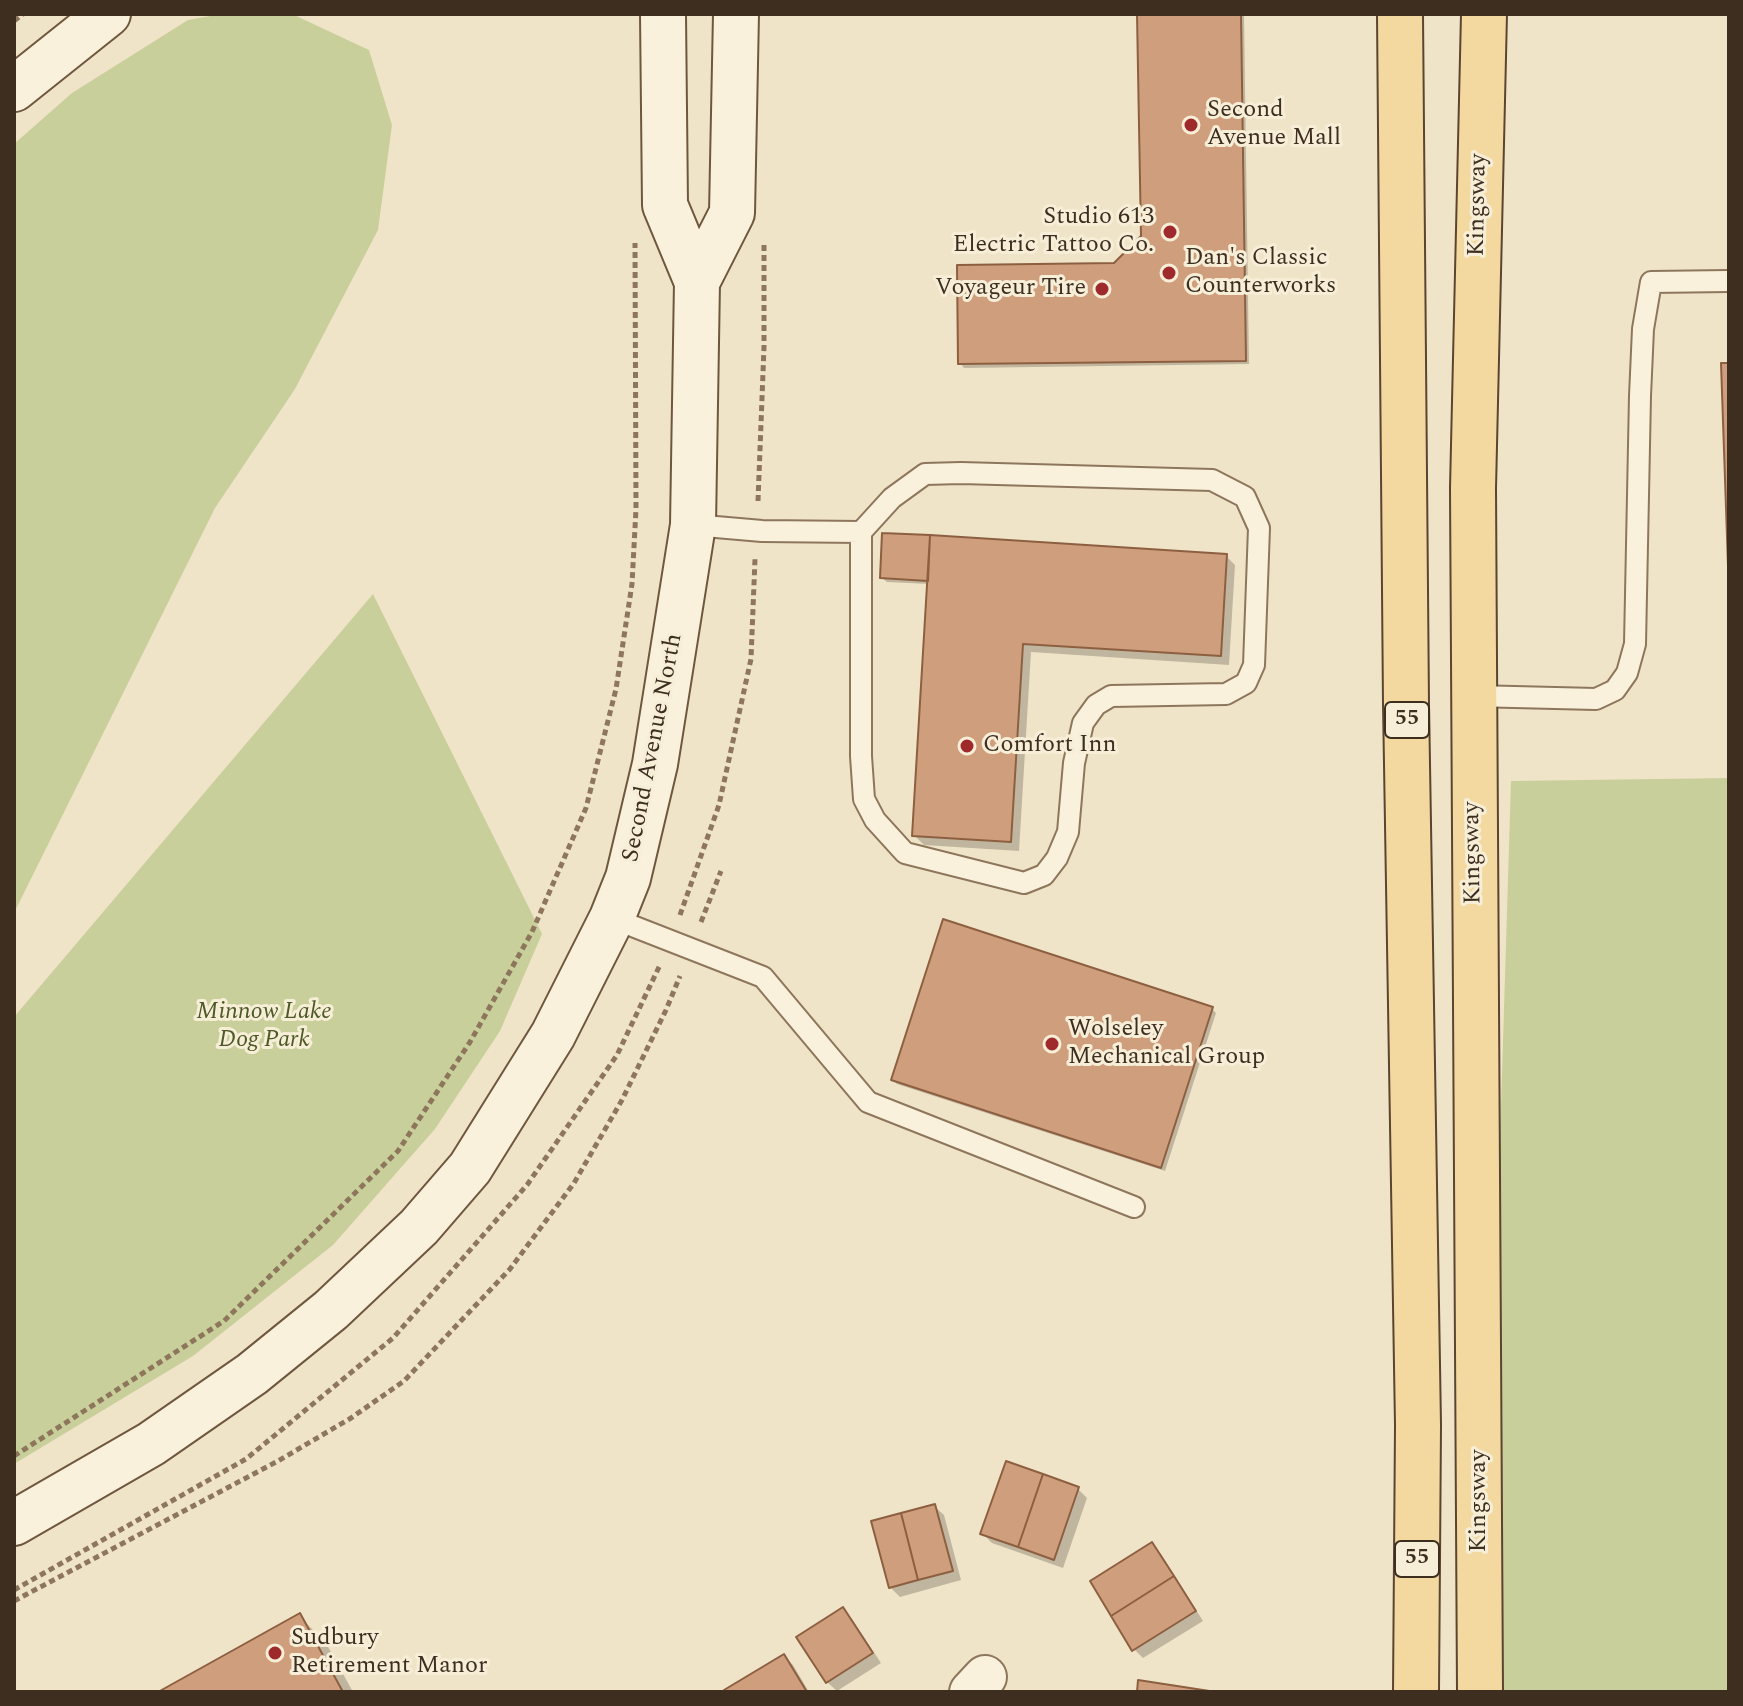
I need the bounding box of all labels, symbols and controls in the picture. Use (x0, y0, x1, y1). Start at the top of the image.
place label: Second Avenue Mall (1207, 97, 1341, 153)
marker: Second Avenue Mall (1182, 116, 1200, 134)
street label: Kingsway (1464, 153, 1494, 257)
place label: Studio 613 Electric Tattoo Co. (953, 204, 1154, 260)
marker: Studio 613 Electric Tattoo Co. (1161, 223, 1179, 241)
place label: Dan's Classic Counterworks (1185, 245, 1336, 301)
marker: Dan's Classic Counterworks (1160, 264, 1178, 282)
place label: Voyageur Tire (935, 275, 1086, 303)
marker: Voyageur Tire (1093, 280, 1111, 298)
street label: Second Avenue North (618, 631, 690, 865)
road number: 55 (1385, 702, 1429, 738)
place label: Comfort Inn (983, 732, 1116, 760)
marker: Comfort Inn (958, 737, 976, 755)
street label: Kingsway (1459, 801, 1489, 905)
park label: Minnow Lake Dog Park (196, 999, 332, 1055)
place label: Wolseley Mechanical Group (1068, 1016, 1265, 1072)
marker: Wolseley Mechanical Group (1043, 1035, 1061, 1053)
street label: Kingsway (1466, 1450, 1494, 1552)
road number: 55 (1395, 1541, 1439, 1577)
place label: Sudbury Retirement Manor (291, 1625, 488, 1681)
marker: Sudbury Retirement Manor (266, 1644, 284, 1662)

